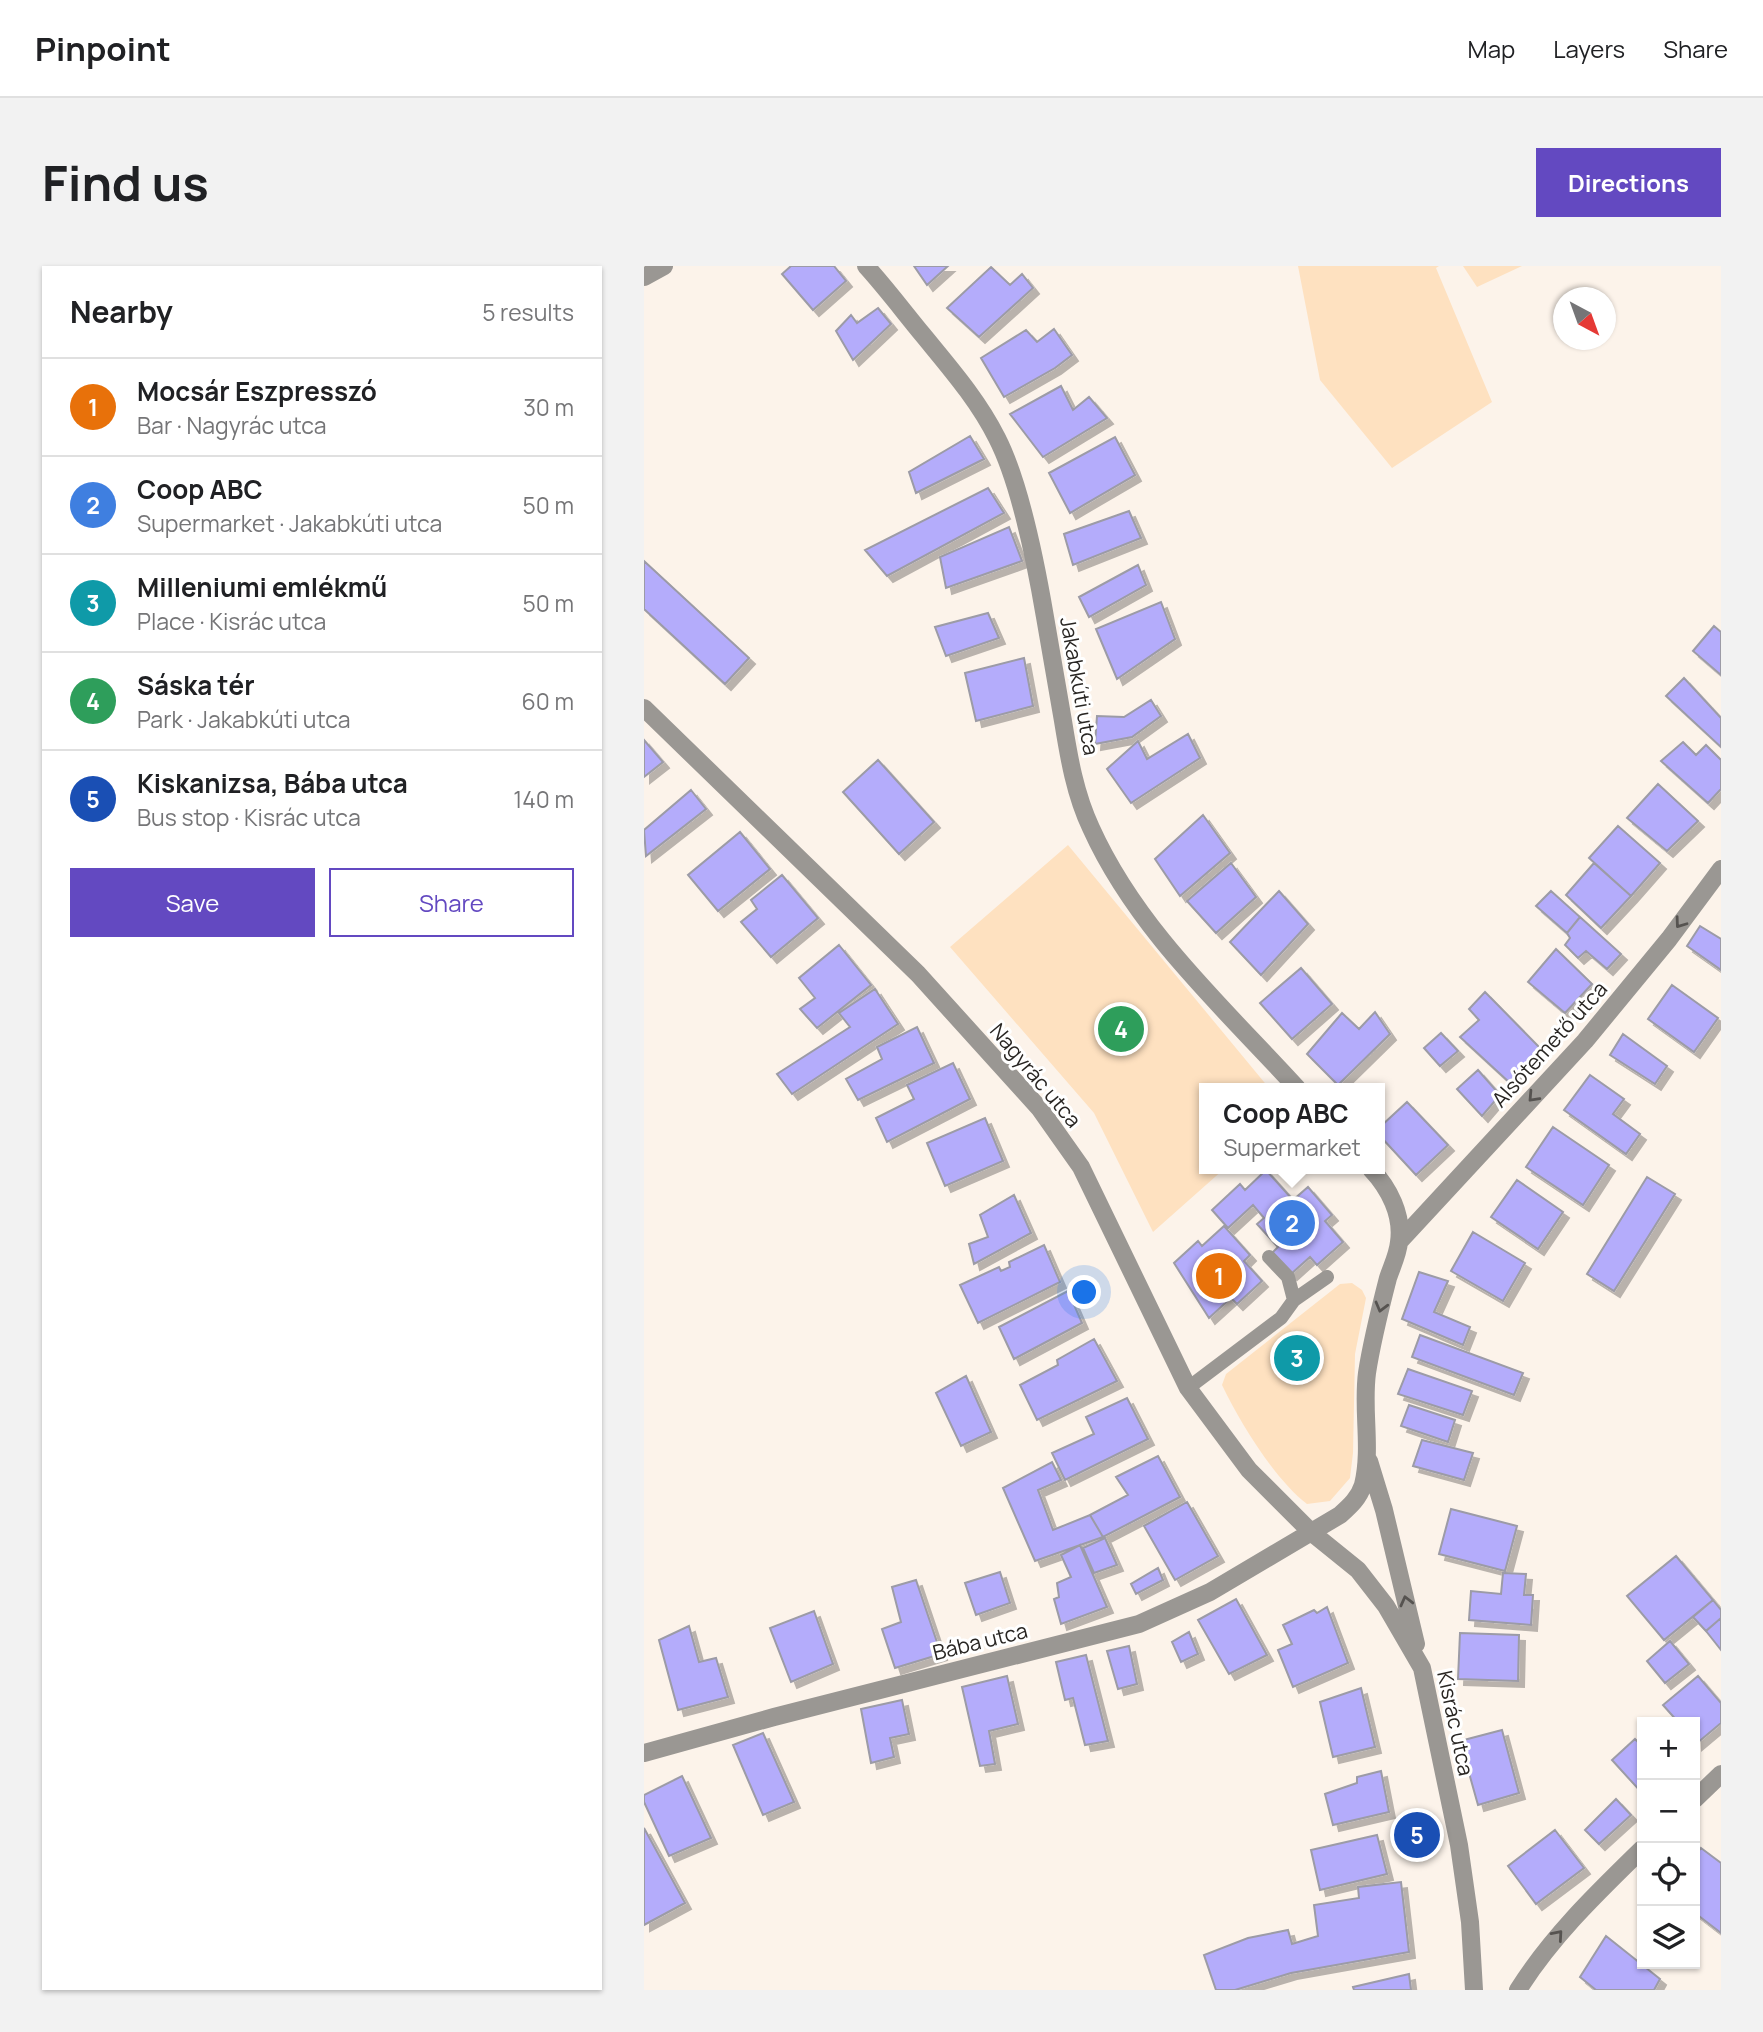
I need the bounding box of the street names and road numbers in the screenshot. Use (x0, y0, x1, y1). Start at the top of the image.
street label: Jakabkúti utca (1054, 615, 1106, 757)
street label: Alsótemető utca (1485, 975, 1613, 1113)
street label: Nagyrác utca (984, 1017, 1088, 1133)
street label: Bába utca (930, 1616, 1030, 1666)
street label: Kisrác utca (1431, 1668, 1481, 1778)

